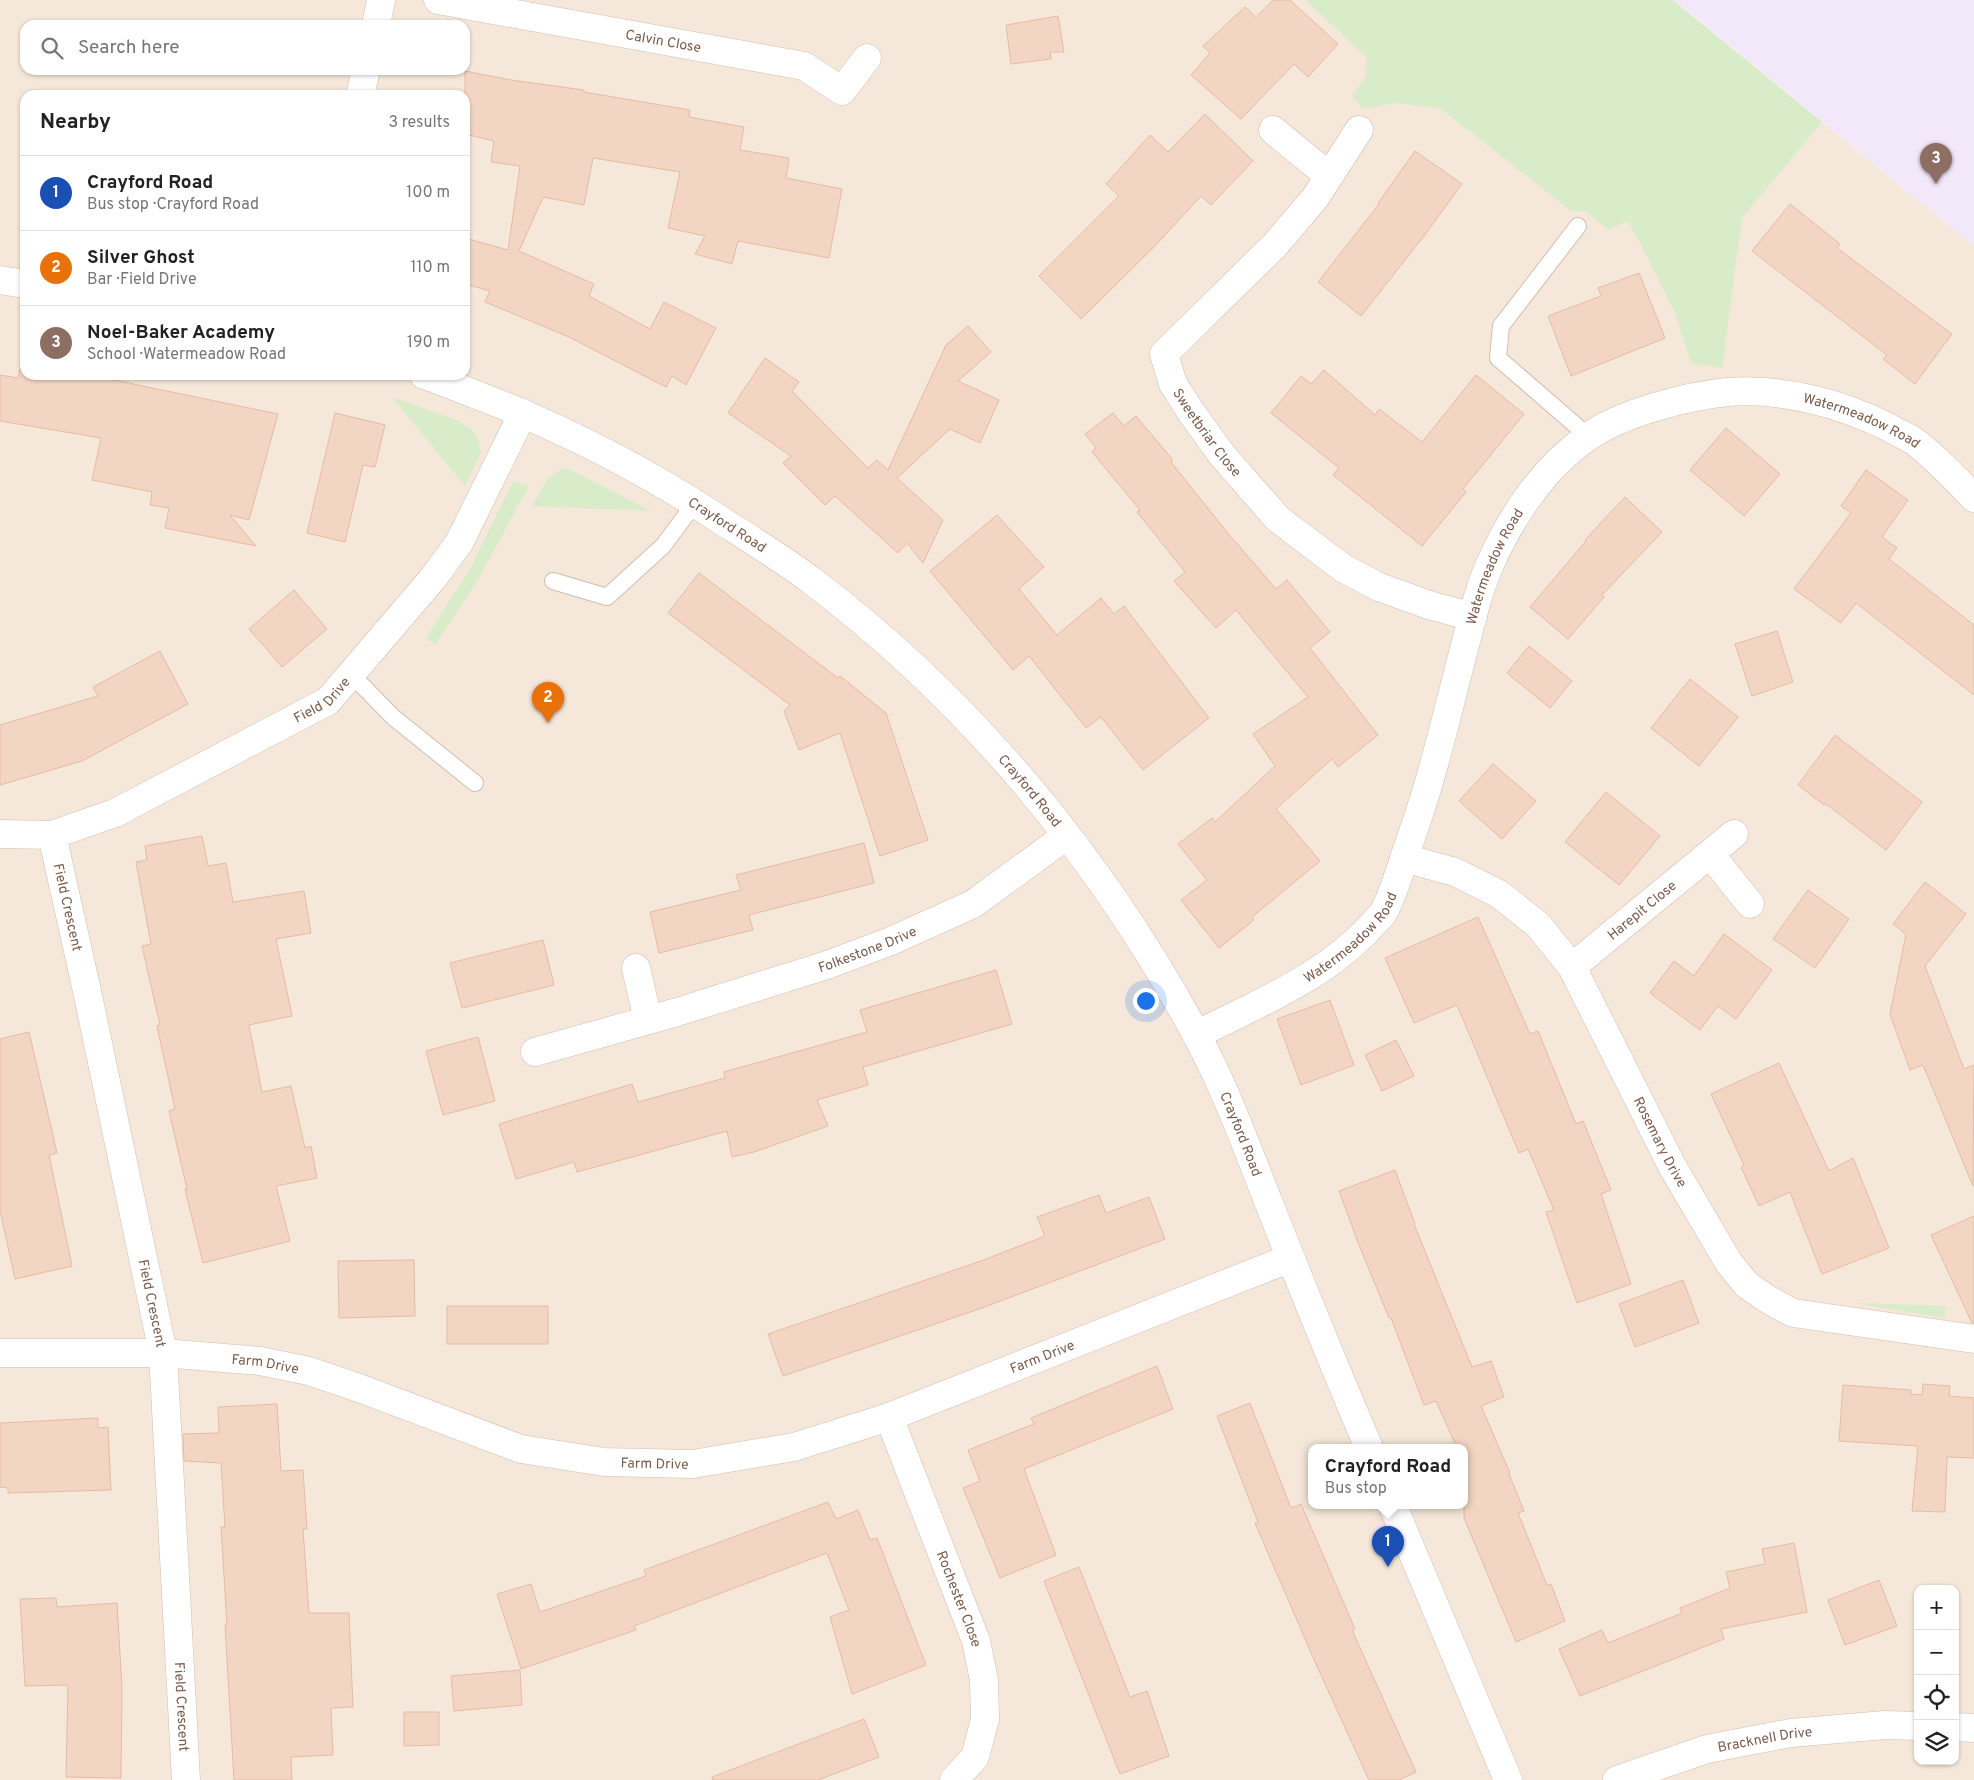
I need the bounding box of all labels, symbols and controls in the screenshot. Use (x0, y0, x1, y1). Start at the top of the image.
search box (20, 20, 470, 75)
street label: Calvin Close (624, 27, 702, 57)
icon: search (38, 34, 66, 62)
text: Search here (78, 36, 180, 60)
text: Nearby (40, 109, 111, 136)
text: 3 results (388, 113, 450, 133)
pin: 3 (1920, 143, 1952, 184)
text: Crayford Road (87, 171, 213, 195)
text: 1 (53, 183, 59, 203)
text: 100 m (406, 183, 450, 203)
text: Bus stop · Crayford Road (87, 195, 259, 215)
text: Silver Ghost (87, 246, 195, 270)
text: 2 (51, 258, 61, 278)
text: 110 m (410, 258, 450, 278)
text: Bar · Field Drive (87, 270, 197, 290)
text: Noel-Baker Academy (87, 321, 275, 345)
text: 3 (51, 333, 61, 353)
text: 190 m (407, 333, 450, 353)
text: School · Watermeadow Road (87, 345, 286, 365)
street label: Sweetbriar Close (1168, 386, 1244, 481)
street label: Watermeadow Road (1801, 391, 1923, 453)
street label: Crayford Road (684, 494, 769, 557)
street label: Watermeadow Road (1464, 506, 1528, 627)
street label: Field Drive (291, 674, 355, 727)
pin: 2 (532, 682, 564, 723)
street label: Crayford Road (994, 751, 1064, 831)
street label: Field Crescent (49, 862, 85, 953)
street label: Harepit Close (1605, 878, 1680, 944)
street label: Watermeadow Road (1301, 890, 1402, 987)
street label: Folkestone Drive (817, 924, 920, 977)
your location (1133, 988, 1159, 1014)
street label: Crayford Road (1215, 1090, 1265, 1179)
street label: Rosemary Drive (1629, 1094, 1690, 1191)
street label: Field Crescent (134, 1258, 169, 1349)
street label: Farm Drive (1008, 1337, 1077, 1378)
street label: Farm Drive (231, 1352, 300, 1379)
popup (1308, 1444, 1468, 1509)
street label: Farm Drive (620, 1455, 689, 1474)
text: Crayford Road (1325, 1455, 1451, 1479)
text: Bus stop (1325, 1479, 1387, 1499)
pin: 1 (1372, 1526, 1404, 1567)
street label: Rochester Close (932, 1549, 984, 1649)
map controls (1914, 1585, 1959, 1765)
button: + (1914, 1585, 1959, 1630)
button: − (1914, 1630, 1959, 1675)
street label: Field Crescent (170, 1662, 191, 1752)
button: locate (1914, 1675, 1959, 1720)
button: layers (1914, 1720, 1959, 1765)
street label: Bracknell Drive (1716, 1724, 1813, 1757)

